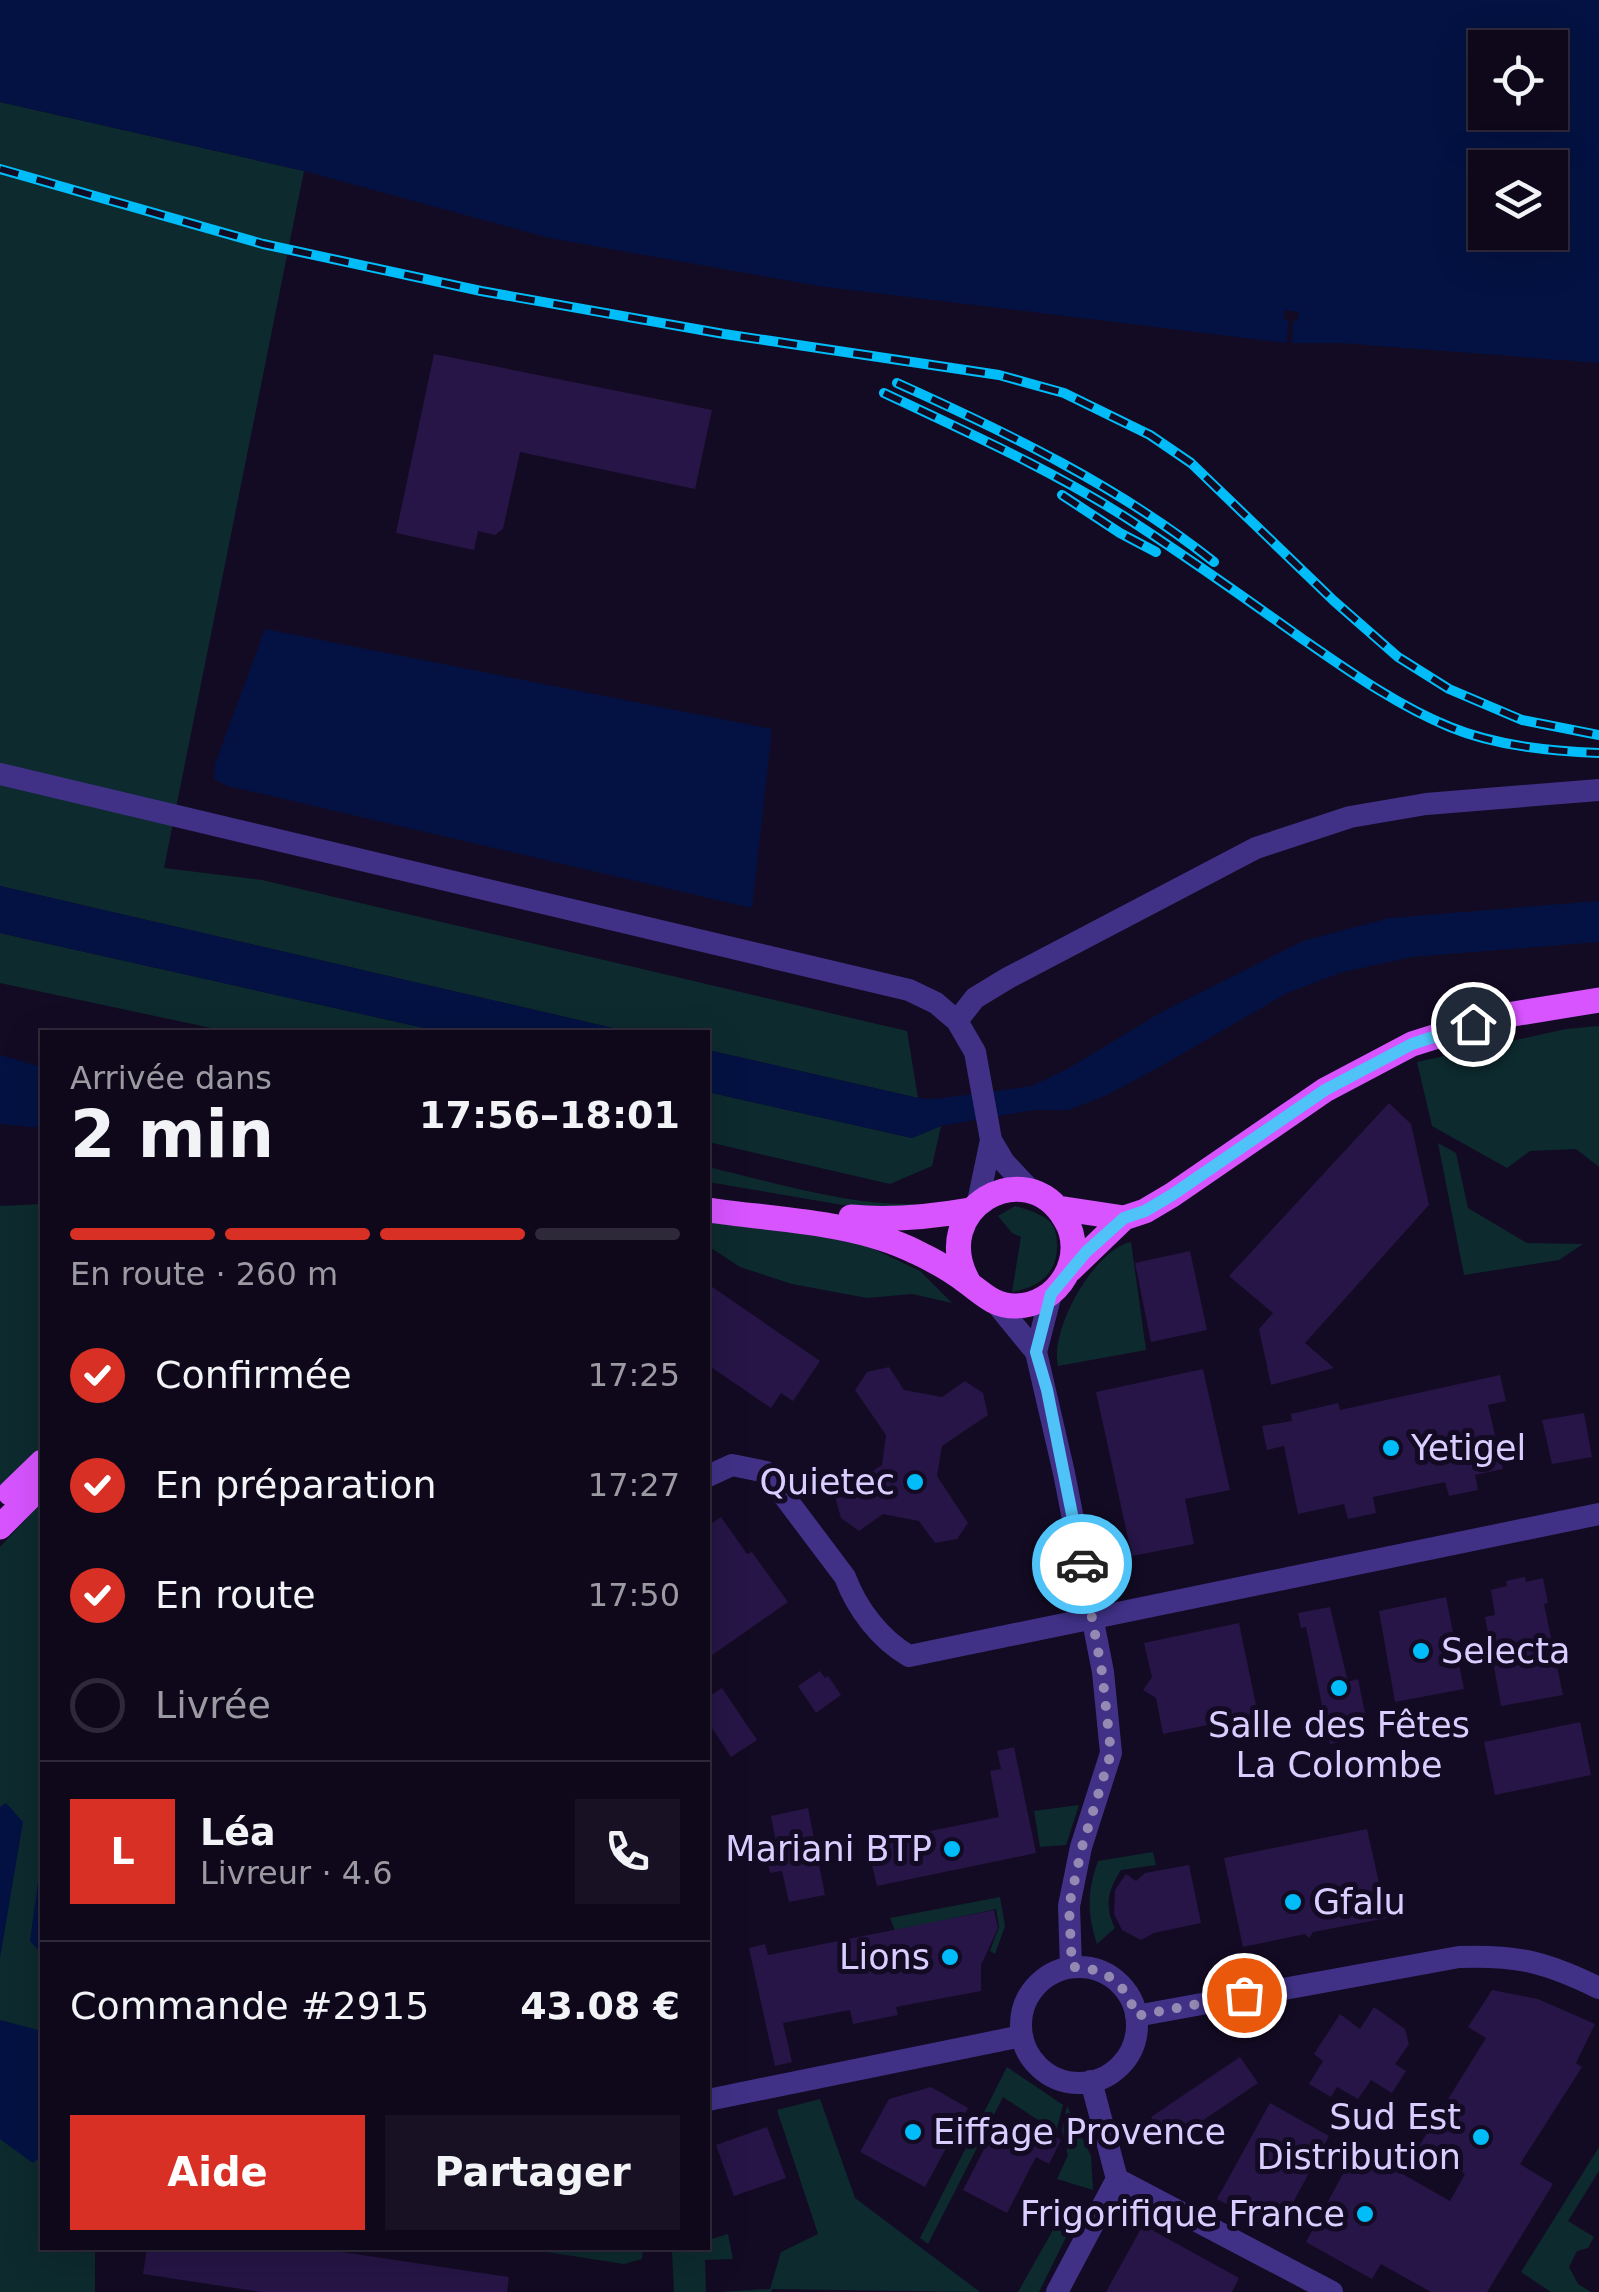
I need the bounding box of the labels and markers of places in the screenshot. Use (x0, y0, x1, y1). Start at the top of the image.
pin (1431, 982, 1516, 1067)
place label: Yetigel (1410, 1428, 1526, 1468)
marker: Yetigel (1380, 1437, 1402, 1459)
place label: Quietec (760, 1462, 895, 1502)
marker: Quietec (904, 1471, 926, 1493)
place label: Selecta (1441, 1631, 1570, 1671)
marker: Selecta (1410, 1640, 1432, 1662)
marker: Salle des Fêtes La Colombe (1328, 1677, 1350, 1699)
place label: Salle des Fêtes La Colombe (1208, 1705, 1470, 1785)
place label: Mariani BTP (725, 1829, 932, 1869)
marker: Mariani BTP (941, 1838, 963, 1860)
place label: Gfalu (1313, 1882, 1406, 1922)
marker: Gfalu (1282, 1891, 1304, 1913)
place label: Lions (839, 1937, 930, 1977)
marker: Lions (939, 1946, 961, 1968)
pin (1202, 1953, 1287, 2038)
place label: Sud Est Distribution (1257, 2097, 1461, 2177)
place label: Eiffage Provence (933, 2112, 1226, 2152)
marker: Eiffage Provence (902, 2121, 924, 2143)
marker: Sud Est Distribution (1470, 2126, 1492, 2148)
place label: Frigorifique France (1020, 2194, 1345, 2234)
marker: Frigorifique France (1354, 2203, 1376, 2225)

